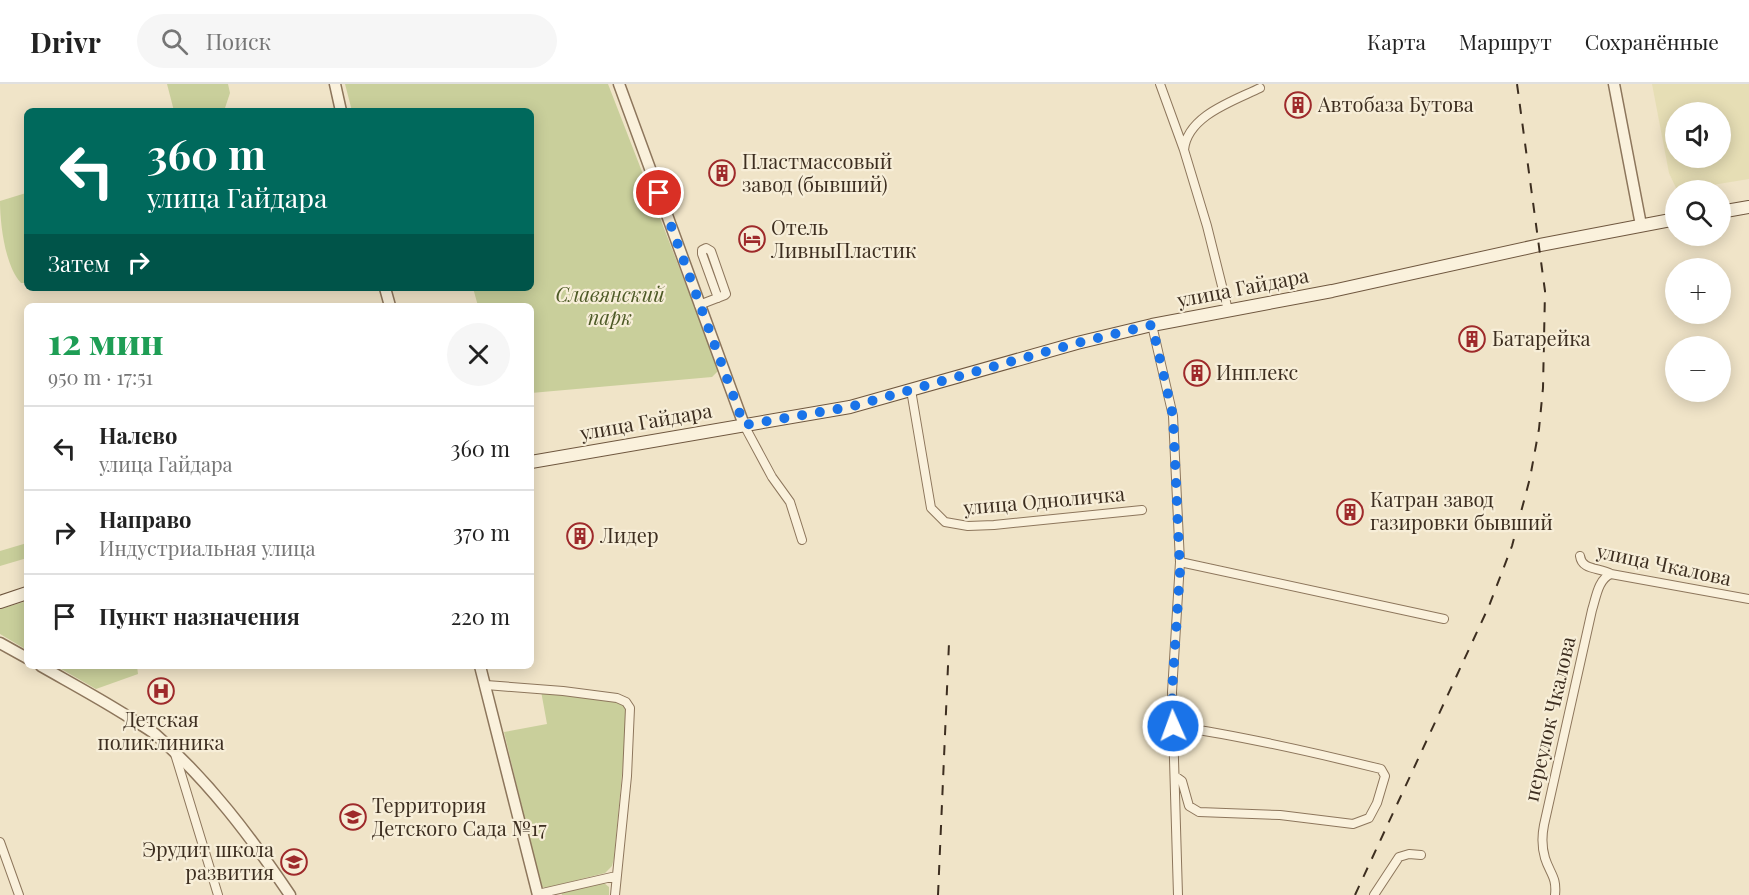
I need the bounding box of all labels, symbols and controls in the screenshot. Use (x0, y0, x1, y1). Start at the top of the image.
search box (137, 14, 557, 68)
text: Drivr (30, 23, 101, 60)
icon: search (158, 25, 191, 58)
text: Поиск (206, 26, 271, 56)
text: Карта (1367, 27, 1426, 55)
text: Маршрут (1459, 27, 1552, 55)
text: Сохранённые (1585, 27, 1719, 55)
building icon: Автобаза Бутова (1283, 90, 1313, 120)
place label: Автобаза Бутова (1317, 90, 1474, 117)
map controls (1665, 102, 1731, 402)
button: sound (1665, 102, 1731, 168)
text: 360 m (147, 125, 266, 181)
icon: left (48, 132, 126, 210)
place label: Пластмассовый завод (бывший) (742, 147, 892, 197)
building icon: Пластмассовый завод (бывший) (707, 158, 737, 188)
pin (633, 167, 684, 218)
icon: arrive (642, 176, 675, 209)
text: улица Гайдара (147, 179, 327, 215)
button: search (1665, 180, 1731, 246)
place label: Отель ЛивныПластик (770, 213, 917, 263)
hotel icon: Отель ЛивныПластик (737, 224, 767, 254)
icon: right (122, 246, 155, 279)
text: Затем (48, 248, 110, 278)
button: + (1665, 258, 1731, 324)
street label: улица Гайдара (1174, 261, 1311, 313)
park label: Славянский парк (555, 280, 665, 330)
text: 12 мин (48, 316, 163, 364)
button: close (447, 323, 510, 386)
building icon: Батарейка (1457, 324, 1487, 354)
place label: Батарейка (1492, 324, 1591, 351)
button: − (1665, 336, 1731, 402)
building icon: Инплекс (1182, 358, 1212, 388)
place label: Инплекс (1216, 358, 1298, 385)
text: 950 m · 17:51 (48, 363, 153, 390)
street label: улица Гайдара (577, 396, 714, 446)
text: Налево (99, 420, 177, 450)
icon: left (48, 432, 81, 465)
text: 360 m (450, 433, 510, 463)
text: улица Гайдара (99, 450, 233, 477)
street label: улица Одноличка (961, 479, 1126, 520)
place label: Катран завод газировки бывший (1370, 485, 1553, 535)
building icon: Катран завод газировки бывший (1335, 497, 1365, 527)
text: Направо (99, 504, 192, 534)
icon: right (48, 516, 81, 549)
text: 370 m (453, 517, 510, 547)
building icon: Лидер (565, 521, 595, 551)
place label: Лидер (599, 521, 659, 548)
text: Индустриальная улица (99, 534, 316, 561)
street label: улица Чкалова (1594, 536, 1734, 591)
icon: arrive (48, 600, 81, 633)
text: Пункт назначения (99, 601, 300, 631)
text: 220 m (451, 601, 510, 631)
street label: переулок Чкалова (1516, 634, 1581, 804)
hospital icon: Детская поликлиника (146, 676, 176, 706)
position arrow (1141, 694, 1205, 758)
place label: Детская поликлиника (98, 705, 225, 755)
place label: Территория Детского Сада №17 (372, 791, 547, 841)
school or university icon: Территория Детского Сада №17 (338, 802, 368, 832)
place label: Эрудит школа развития (142, 835, 274, 885)
school or university icon: Эрудит школа развития (279, 847, 309, 877)

